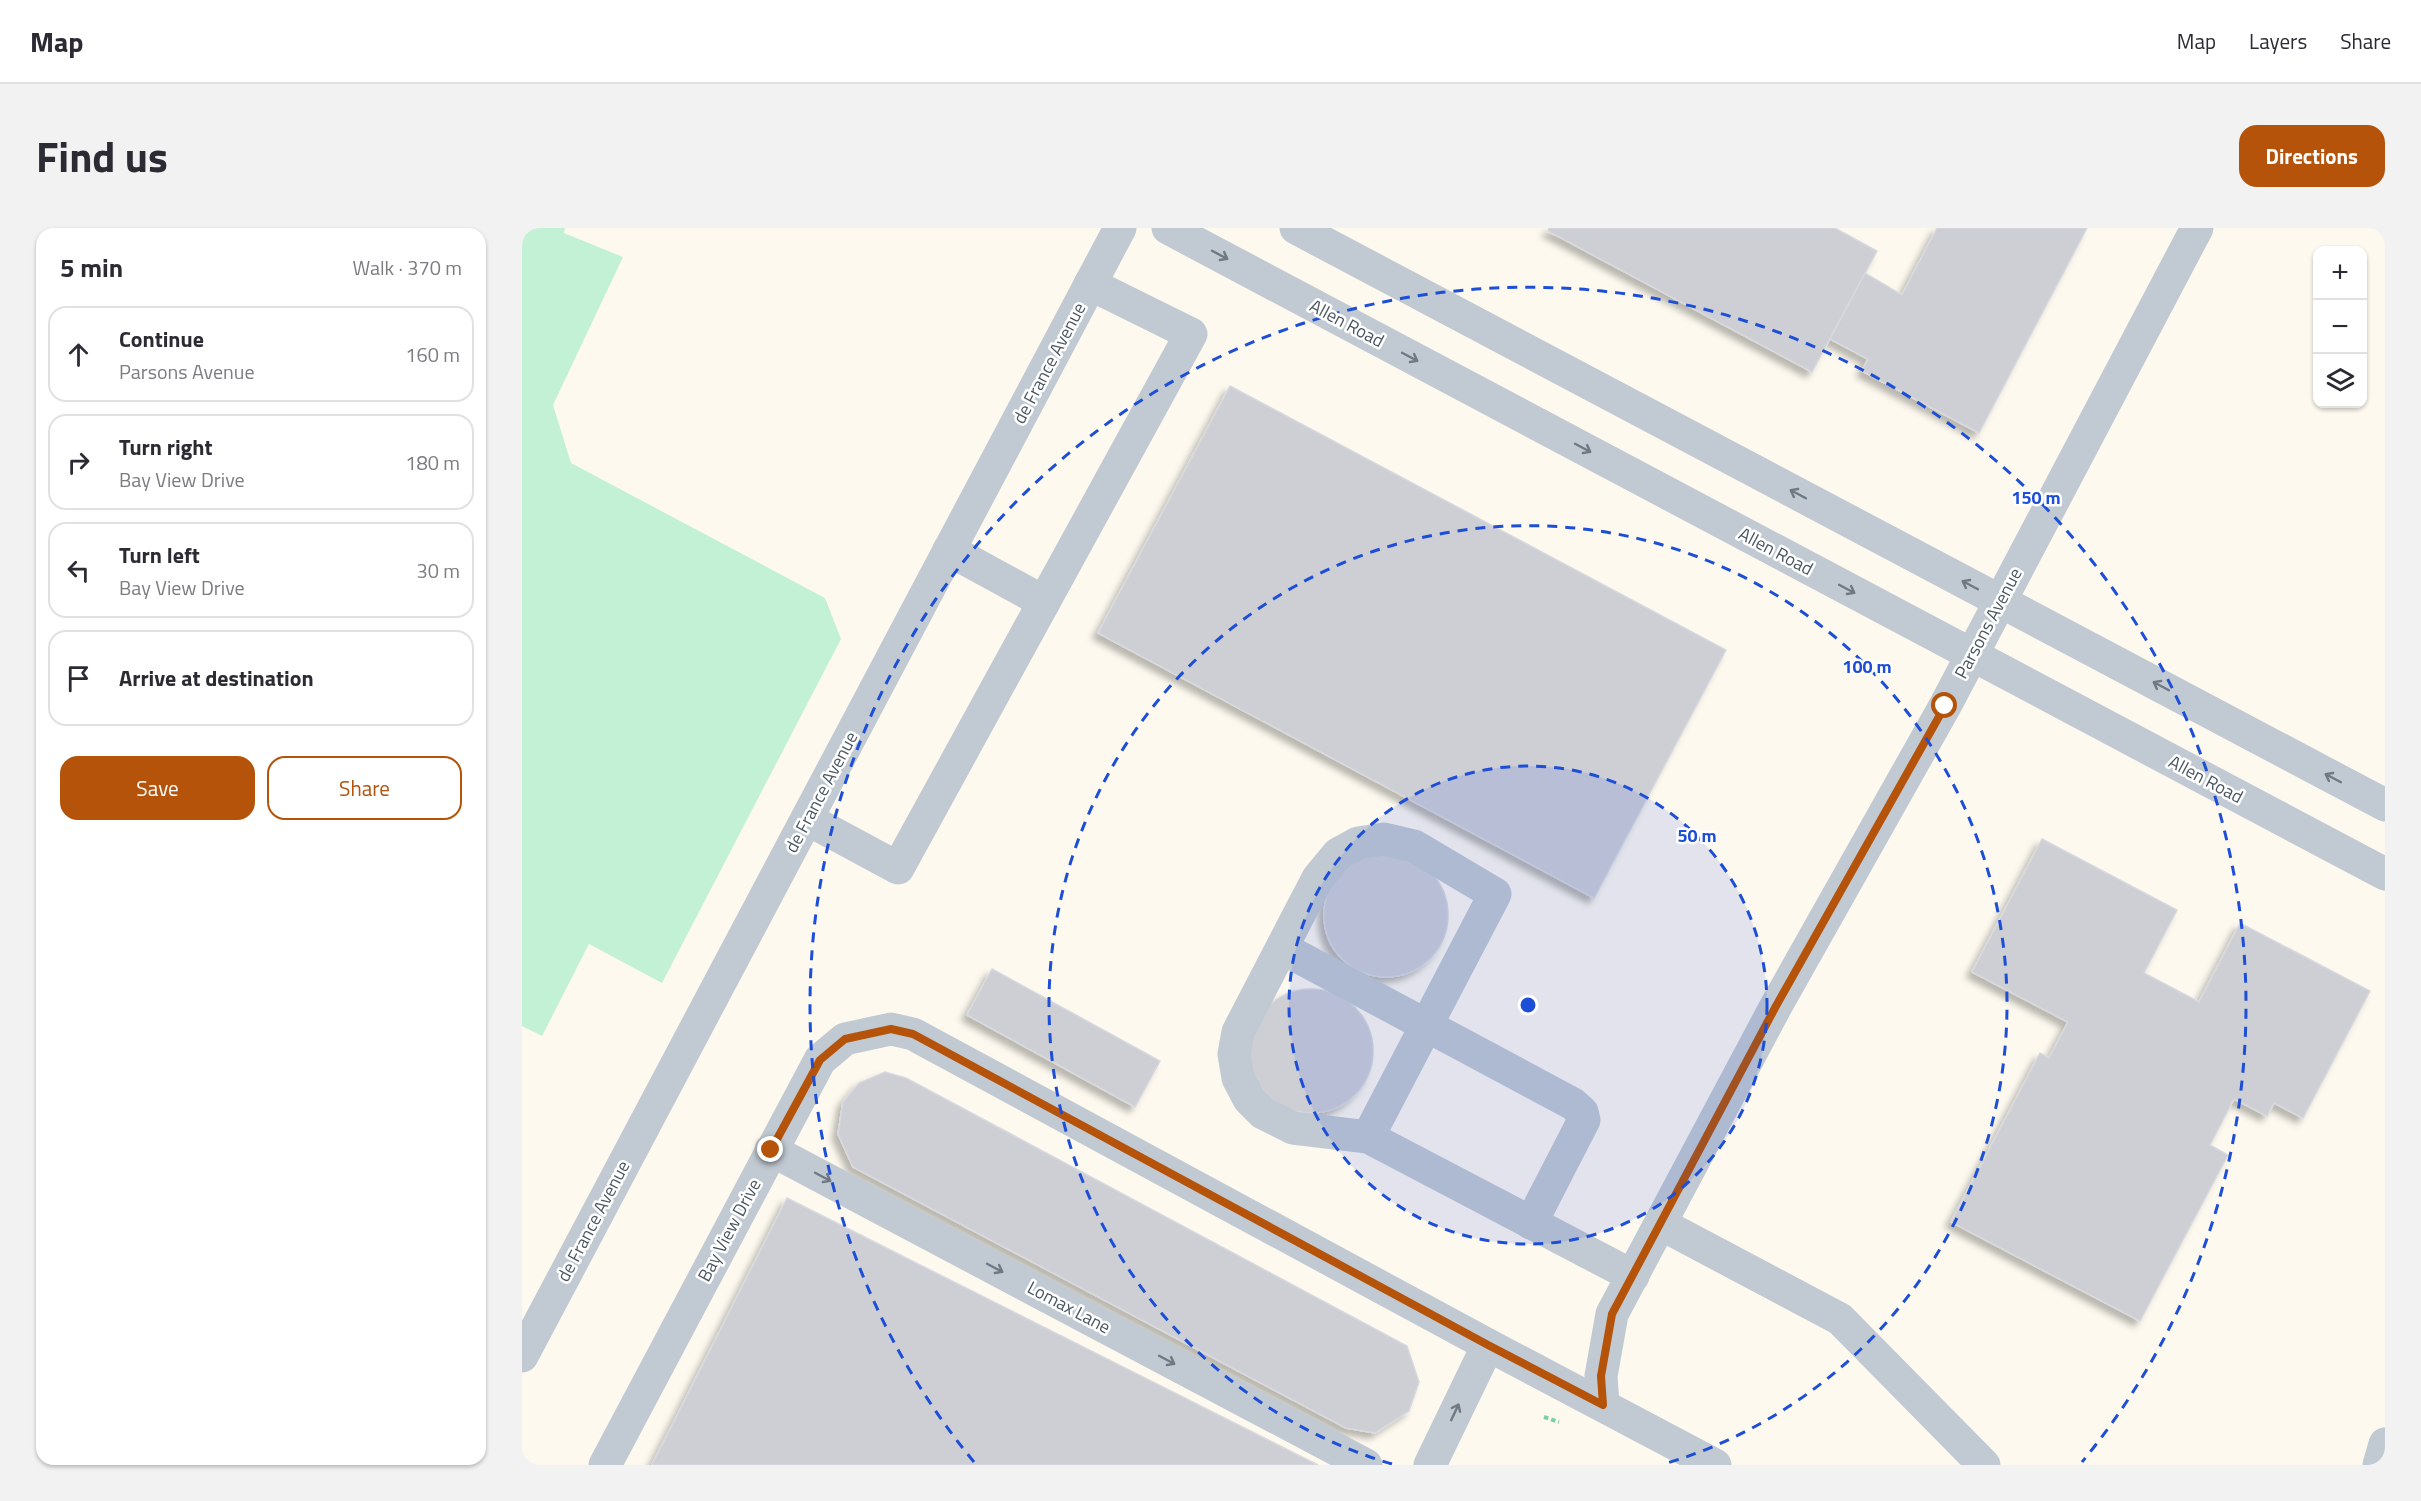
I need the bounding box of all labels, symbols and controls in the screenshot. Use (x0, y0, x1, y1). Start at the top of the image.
text: Map (30, 20, 84, 63)
text: Map (2177, 25, 2216, 57)
text: Layers (2249, 25, 2307, 57)
text: Share (2340, 25, 2391, 57)
text: Find us (36, 124, 168, 188)
button: Directions (2239, 125, 2385, 187)
map controls (2313, 246, 2367, 408)
button: + (2313, 246, 2367, 300)
text: 5 min (60, 248, 123, 287)
one-way arrow (1210, 250, 1228, 262)
text: Walk · 370 m (353, 252, 462, 283)
street label: Allen Road (1305, 292, 1389, 354)
street label: de France Avenue (1006, 298, 1092, 428)
button: − (2313, 300, 2367, 354)
text: Continue (119, 322, 204, 356)
icon: ahead (62, 338, 95, 371)
text: 160 m (405, 339, 460, 370)
one-way arrow (1401, 352, 1419, 363)
button: layers (2313, 354, 2367, 408)
text: Parsons Avenue (119, 356, 255, 387)
text: Turn right (119, 430, 213, 464)
one-way arrow (1573, 443, 1591, 454)
icon: right (62, 446, 95, 479)
text: 180 m (405, 447, 460, 478)
text: Bay View Drive (119, 464, 245, 495)
text: 150 m (2011, 484, 2061, 511)
one-way arrow (1790, 488, 1807, 500)
street label: Allen Road (1734, 520, 1818, 582)
text: Turn left (119, 538, 200, 572)
icon: left (62, 554, 95, 587)
text: 30 m (416, 555, 460, 586)
street label: Parsons Avenue (1947, 563, 2029, 683)
text: Bay View Drive (119, 572, 245, 603)
one-way arrow (1962, 579, 1980, 590)
one-way arrow (1838, 584, 1856, 595)
text: 100 m (1842, 653, 1892, 680)
text: Arrive at destination (119, 661, 314, 695)
icon: arrive (62, 662, 95, 695)
one-way arrow (2152, 680, 2170, 692)
route start (1931, 692, 1957, 718)
street label: de France Avenue (778, 727, 864, 857)
street label: Allen Road (2164, 748, 2248, 810)
button: Save (60, 756, 255, 820)
button: Share (267, 756, 462, 820)
one-way arrow (2325, 772, 2343, 783)
text: 50 m (1677, 822, 1717, 849)
centre of rings (1518, 995, 1538, 1015)
route end (757, 1136, 783, 1162)
street label: de France Avenue (550, 1156, 636, 1286)
one-way arrow (813, 1172, 831, 1183)
street label: Bay View Drive (691, 1174, 767, 1286)
one-way arrow (986, 1262, 1003, 1274)
street label: Lomax Lane (1023, 1274, 1115, 1340)
one-way arrow (1158, 1355, 1176, 1366)
one-way arrow (1450, 1404, 1462, 1422)

